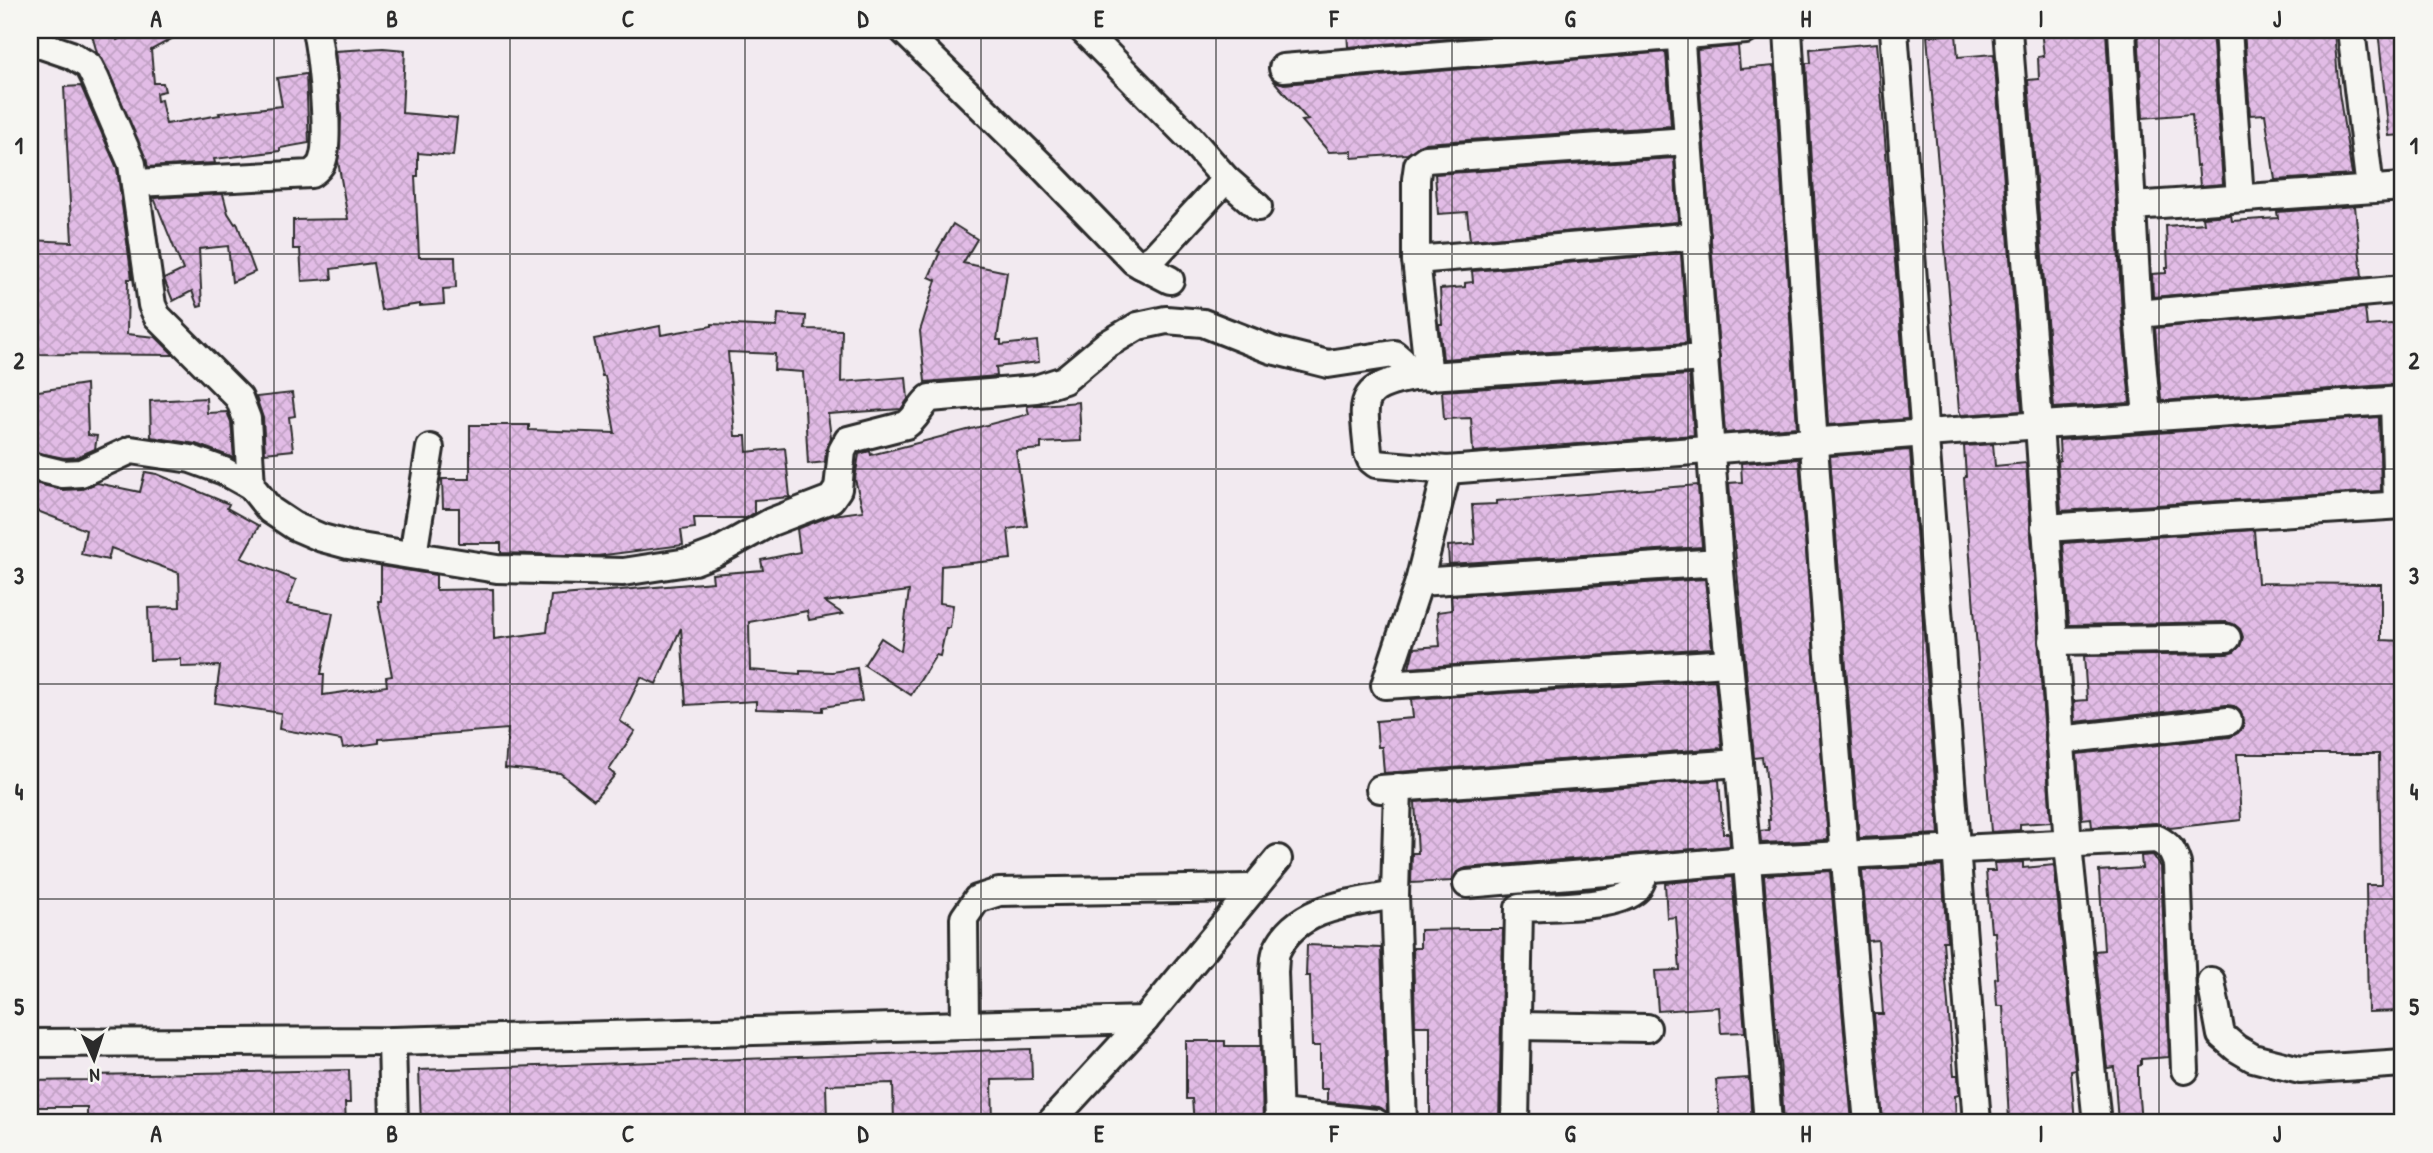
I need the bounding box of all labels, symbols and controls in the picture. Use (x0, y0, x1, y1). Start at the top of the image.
text: A (150, 3, 162, 34)
text: B (386, 3, 398, 34)
text: C (622, 3, 634, 34)
text: D (858, 3, 870, 34)
text: E (1094, 3, 1105, 34)
text: F (1329, 3, 1340, 34)
text: G (1564, 3, 1576, 34)
text: H (1801, 3, 1812, 34)
text: I (2038, 3, 2044, 34)
text: J (2273, 3, 2282, 34)
text: 1 (15, 130, 23, 161)
text: 1 (2410, 130, 2418, 161)
text: 2 (14, 345, 25, 376)
text: 2 (2409, 345, 2420, 376)
text: 3 (14, 560, 24, 591)
text: 3 (2409, 560, 2419, 591)
text: 4 (15, 776, 24, 807)
text: 4 (2410, 776, 2419, 807)
text: 5 (14, 991, 24, 1022)
text: 5 (2409, 991, 2419, 1022)
north arrow (60, 1024, 130, 1094)
text: N (89, 1063, 101, 1089)
text: A (150, 1118, 162, 1149)
text: B (386, 1118, 398, 1149)
text: C (622, 1118, 634, 1149)
text: D (858, 1118, 870, 1149)
text: E (1094, 1118, 1105, 1149)
text: F (1329, 1118, 1340, 1149)
text: G (1564, 1118, 1576, 1149)
text: H (1801, 1118, 1812, 1149)
text: I (2038, 1118, 2044, 1149)
text: J (2273, 1118, 2282, 1149)

